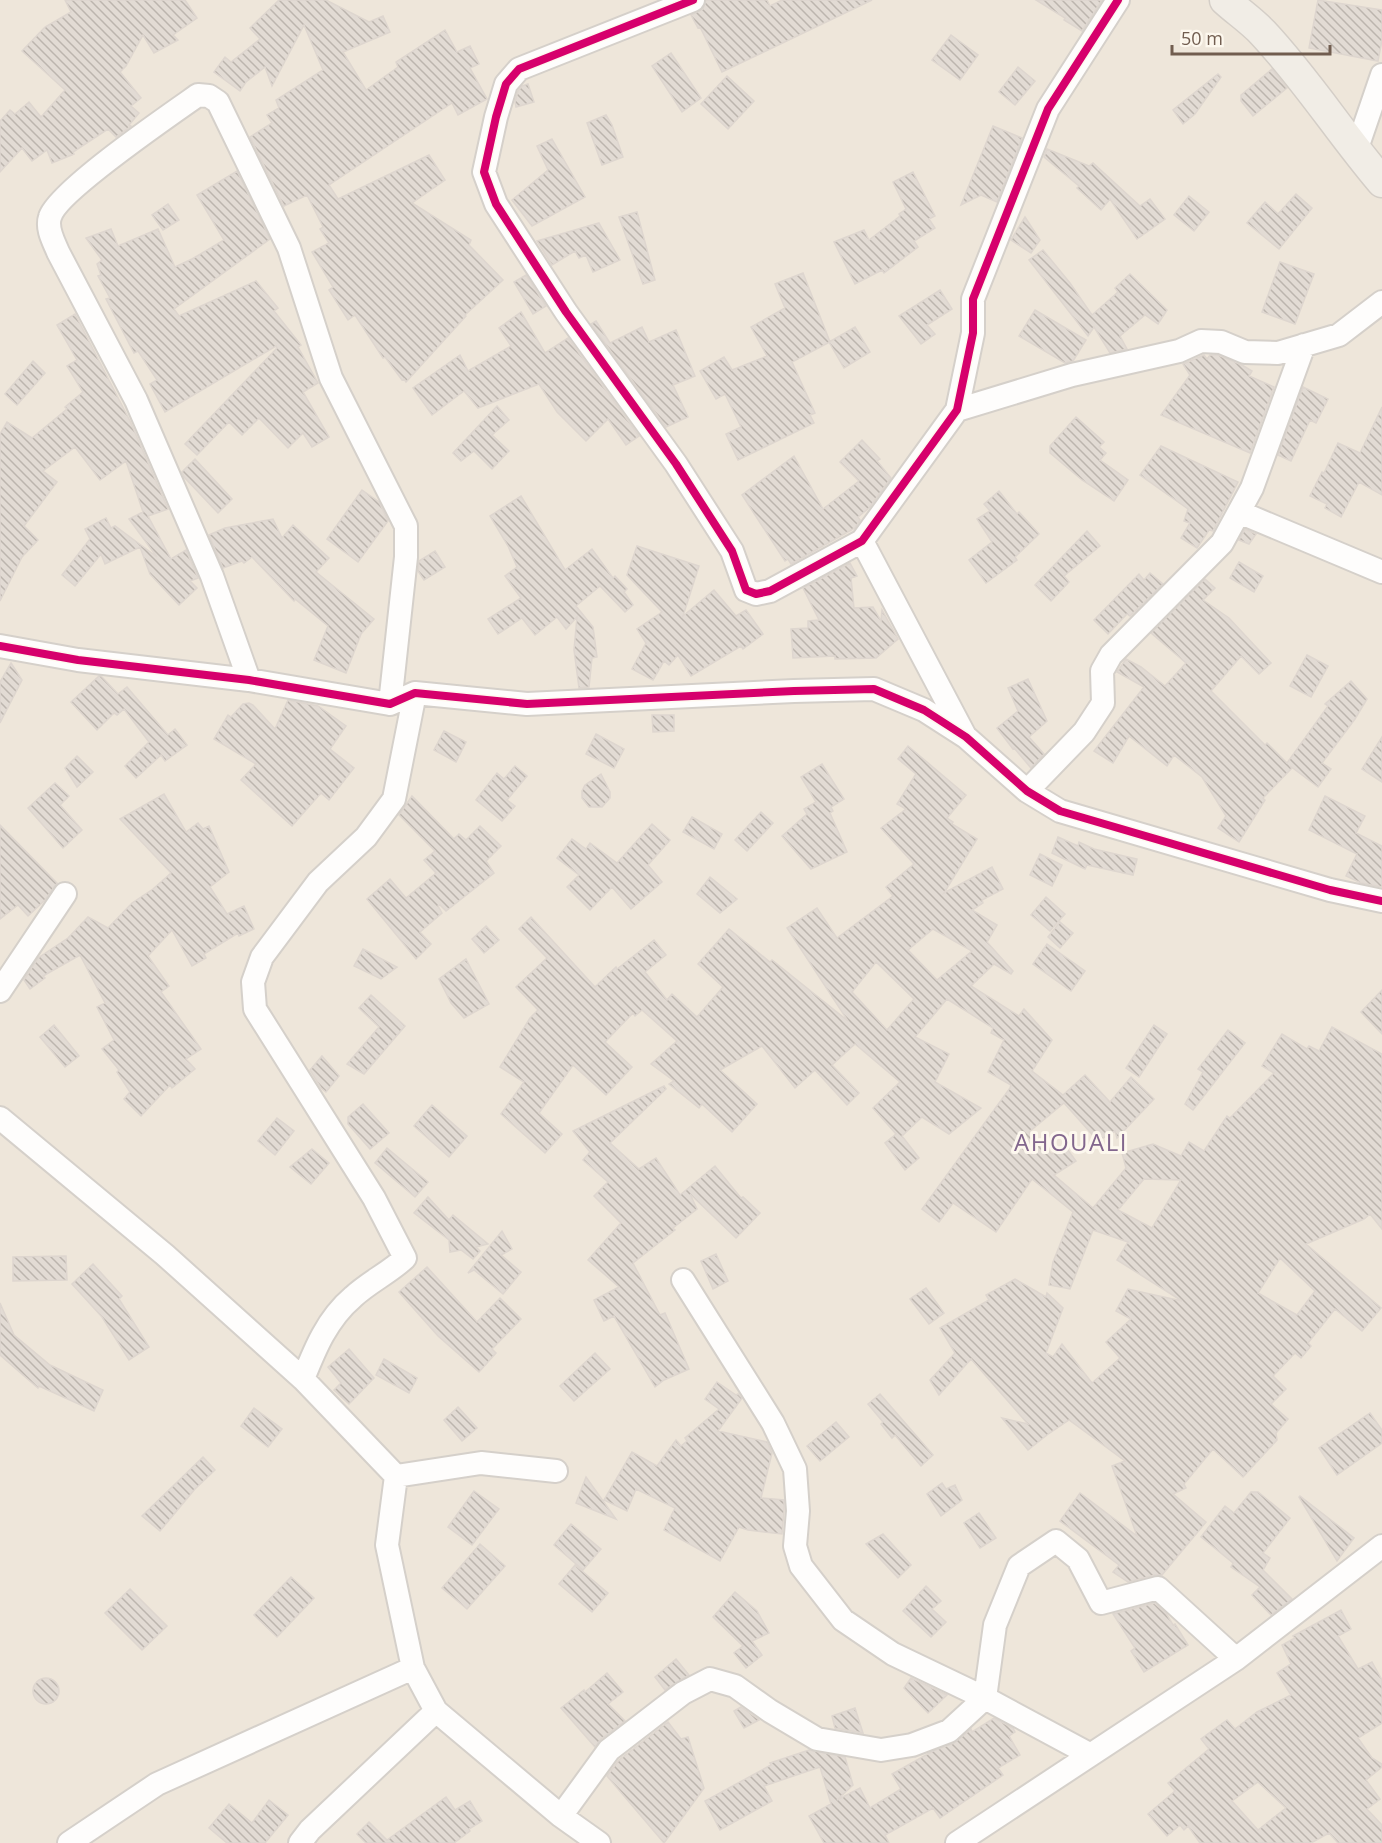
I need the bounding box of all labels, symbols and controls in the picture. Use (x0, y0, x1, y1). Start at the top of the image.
scale bar (1172, 18, 1330, 56)
text: 50 m (1181, 26, 1223, 50)
district label: AHOUALI (1014, 1125, 1128, 1158)

